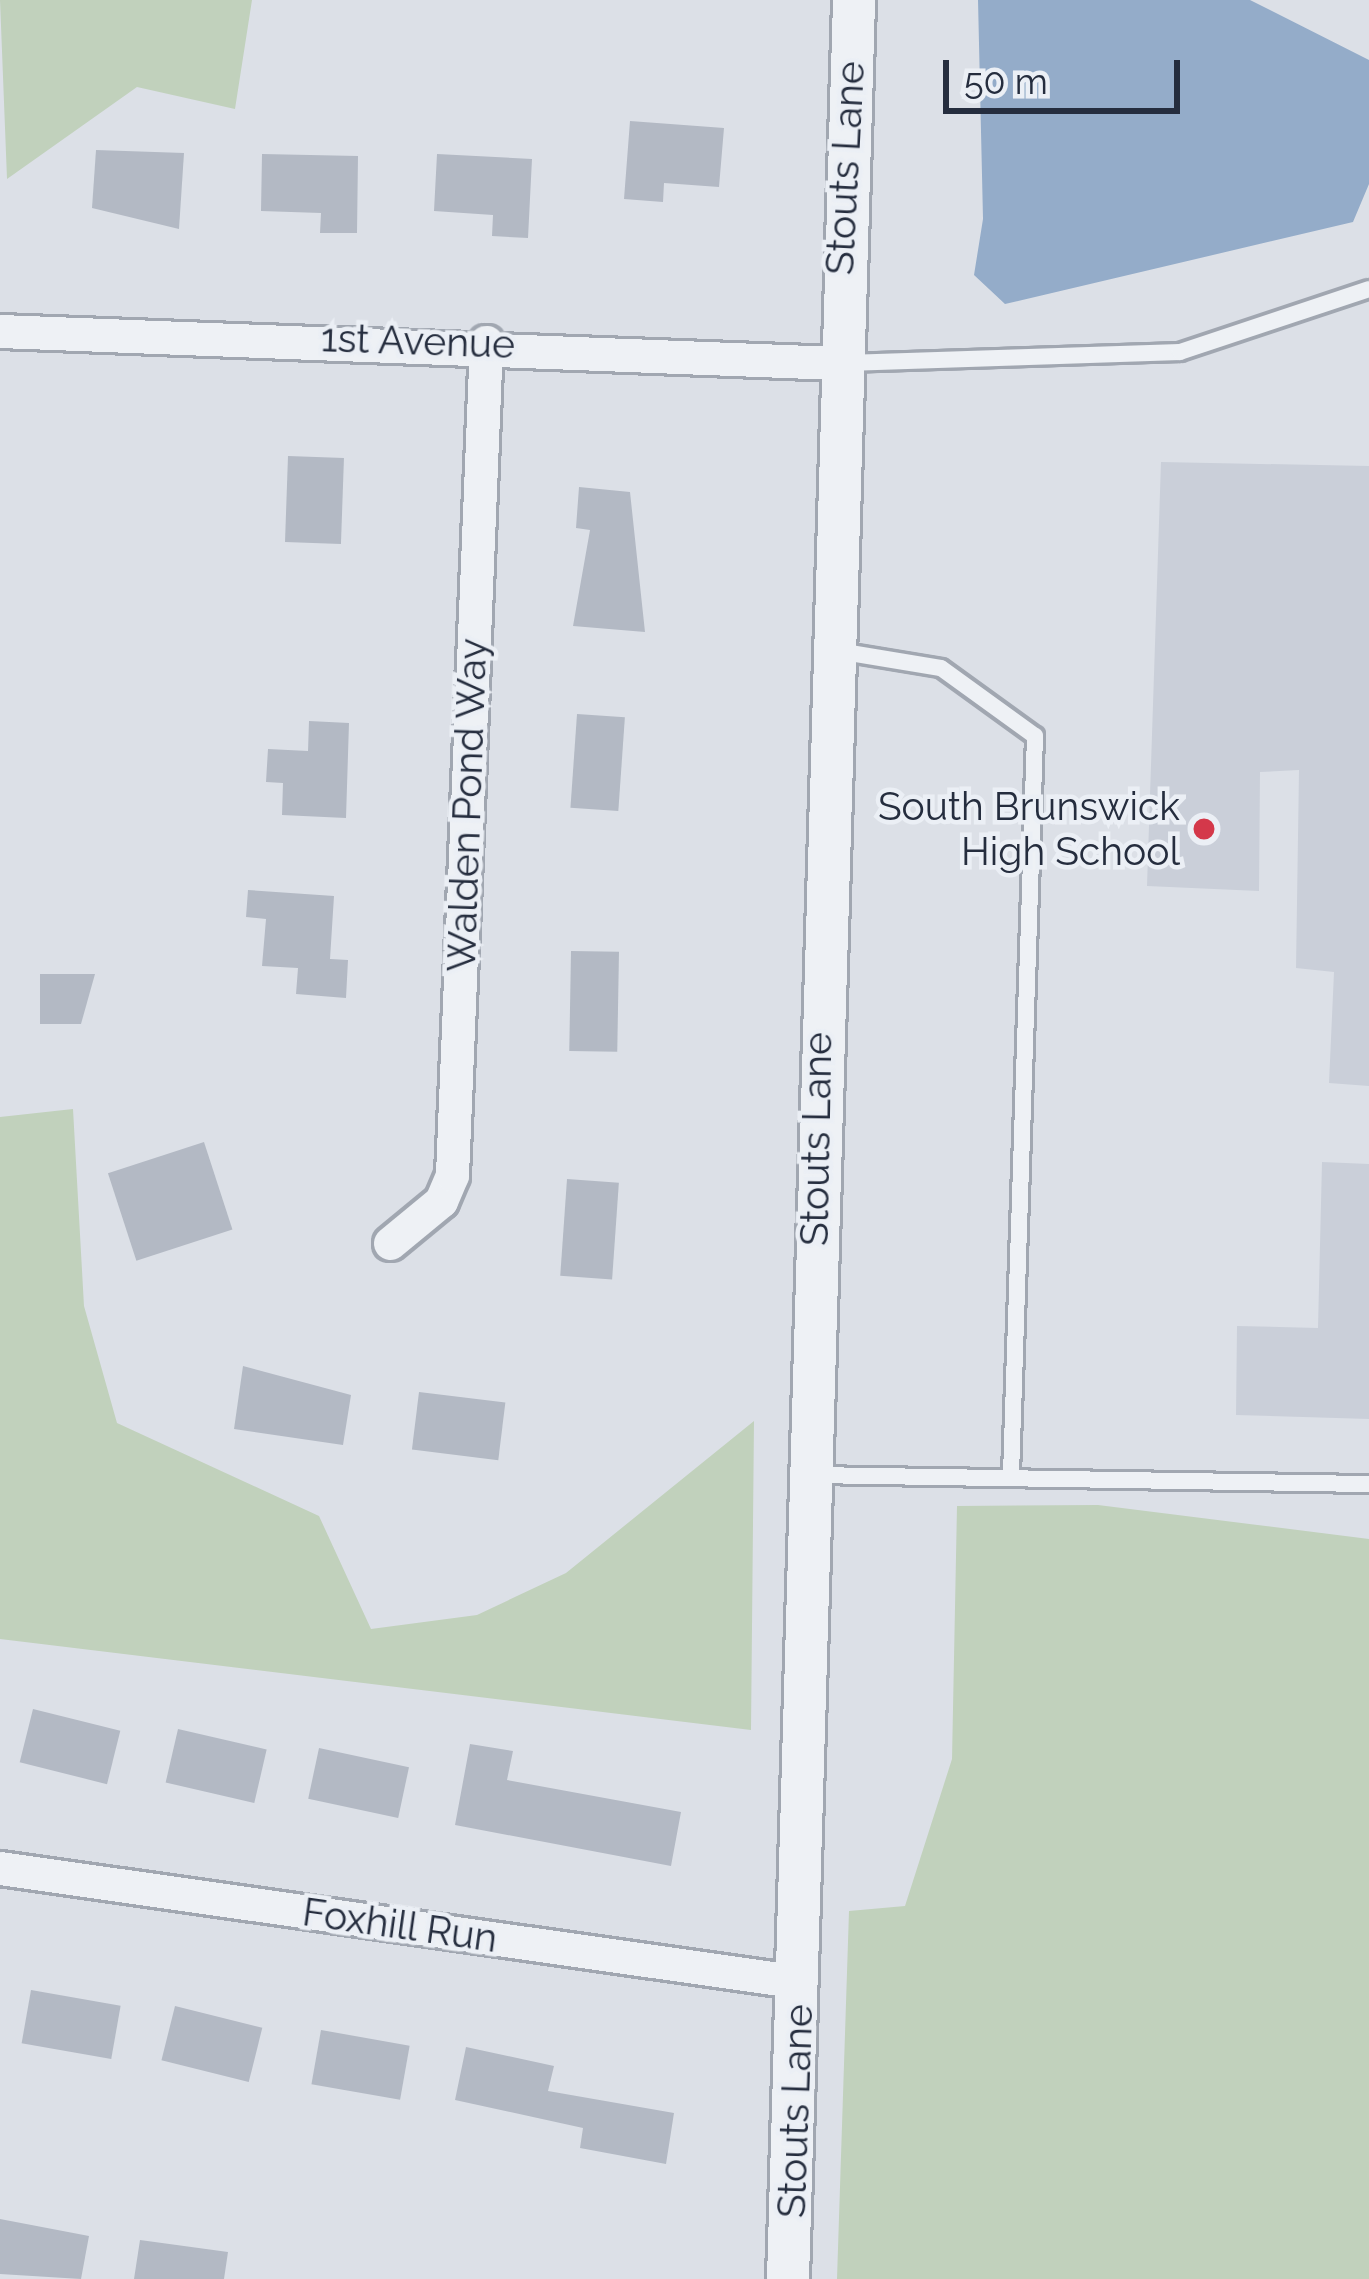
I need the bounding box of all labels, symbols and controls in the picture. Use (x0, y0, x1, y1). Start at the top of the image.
scale bar (949, 36, 1186, 110)
street label: Stouts Lane (816, 60, 874, 276)
text: 50 m (964, 60, 1048, 102)
street label: 1st Avenue (320, 314, 516, 368)
street label: Walden Pond Way (438, 637, 496, 973)
place label: South Brunswick High School (878, 784, 1180, 875)
marker: South Brunswick High School (1191, 816, 1217, 842)
street label: Stouts Lane (791, 1032, 841, 1246)
street label: Foxhill Run (299, 1888, 501, 1962)
street label: Stouts Lane (768, 2003, 822, 2219)

